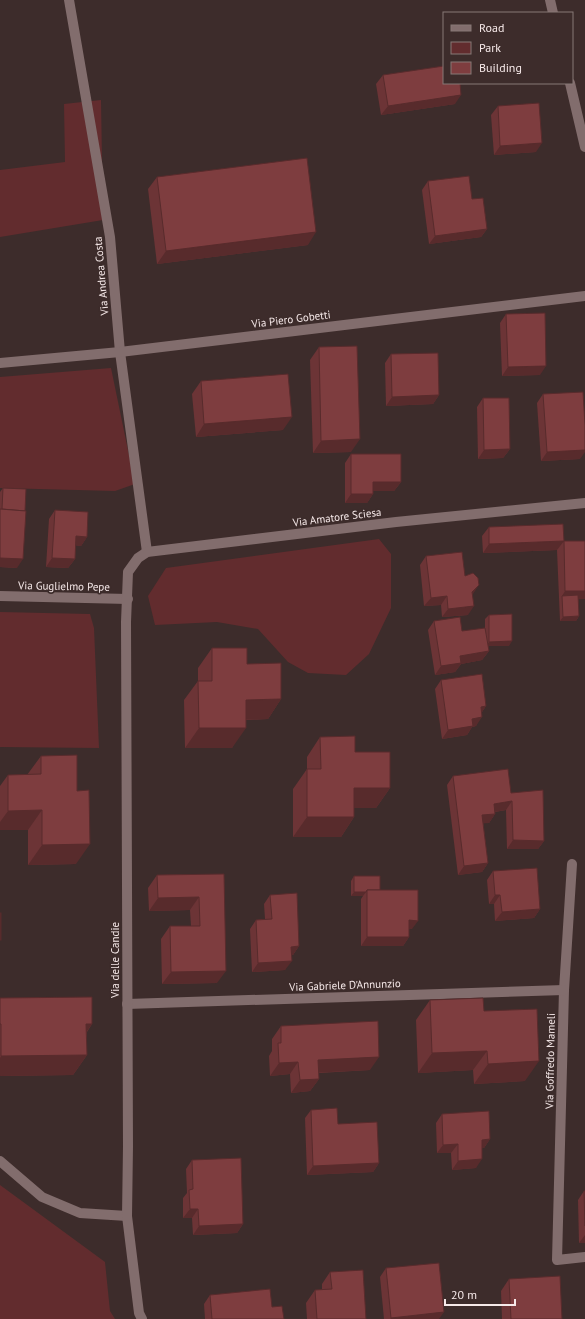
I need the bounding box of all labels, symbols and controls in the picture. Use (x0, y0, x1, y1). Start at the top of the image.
legend (443, 12, 573, 84)
text: Road (479, 20, 504, 35)
text: Park (479, 40, 501, 55)
text: Building (479, 60, 522, 75)
street label: Via Andrea Costa (91, 236, 112, 317)
street label: Via Piero Gobetti (250, 307, 331, 331)
street label: Via Amatore Sciesa (291, 505, 382, 530)
street label: Via Guglielmo Pepe (17, 578, 110, 594)
street label: Via delle Candie (108, 922, 122, 999)
street label: Via Gabriele D'Annunzio (288, 976, 401, 994)
street label: Via Goffredo Mameli (542, 1013, 558, 1110)
scale bar (445, 1281, 515, 1307)
text: 20 m (451, 1287, 477, 1302)

